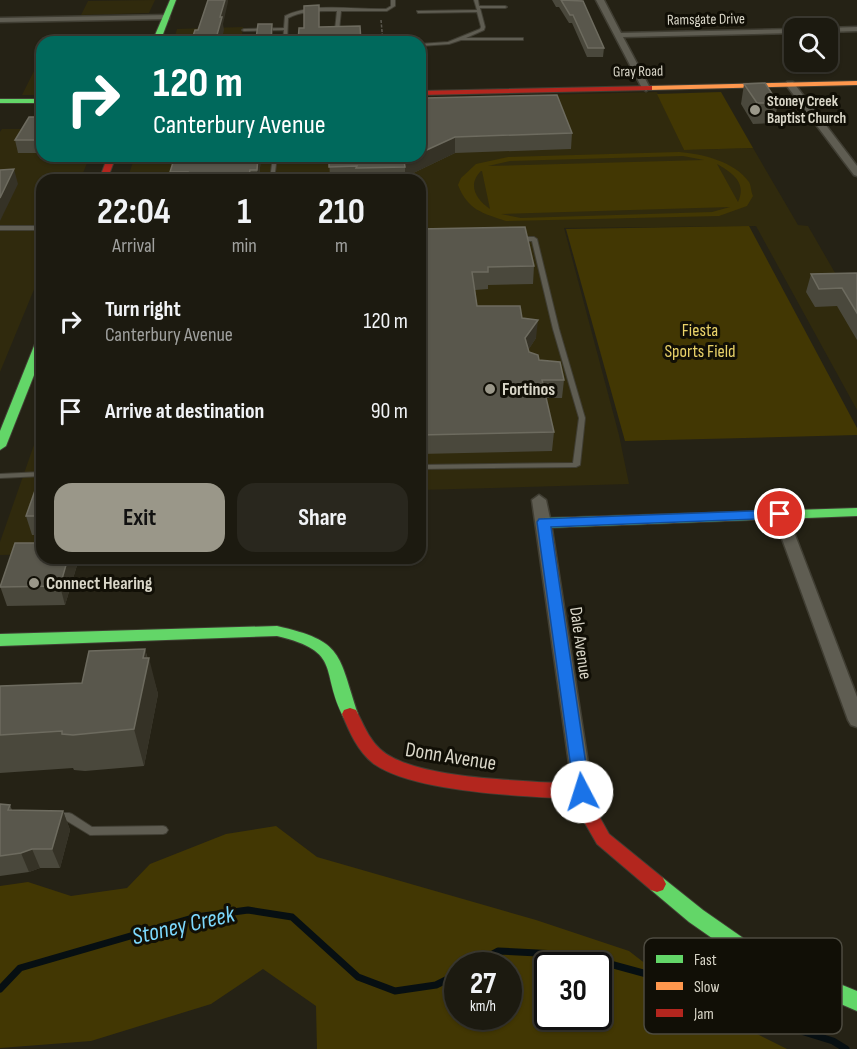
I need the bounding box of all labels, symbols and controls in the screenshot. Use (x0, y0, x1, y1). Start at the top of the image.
street label: Ramsgate Drive (667, 9, 745, 30)
map controls (784, 18, 838, 72)
button: search (784, 18, 838, 72)
text: 120 m (153, 58, 243, 109)
icon: right (54, 60, 132, 138)
street label: Gray Road (613, 62, 663, 81)
place label: Stoney Creek Baptist Church (767, 92, 846, 128)
marker: Stoney Creek Baptist Church (748, 103, 762, 117)
text: Canterbury Avenue (153, 109, 326, 141)
text: 22:04 (97, 191, 171, 234)
text: 1 (237, 191, 251, 234)
text: 210 (318, 191, 365, 234)
text: Arrival (112, 234, 155, 258)
text: min (232, 234, 257, 258)
text: m (335, 234, 348, 258)
text: Turn right (105, 296, 181, 323)
icon: right (54, 305, 87, 338)
text: 120 m (364, 308, 408, 335)
park label: Fiesta Sports Field (664, 320, 736, 362)
text: Canterbury Avenue (105, 323, 233, 347)
place label: Fortinos (502, 379, 555, 400)
marker: Fortinos (483, 382, 497, 396)
icon: arrive (54, 395, 87, 428)
text: Arrive at destination (105, 398, 264, 425)
text: 90 m (371, 398, 408, 425)
button: Exit (54, 483, 225, 552)
button: Share (237, 483, 408, 552)
pin (754, 488, 805, 539)
icon: arrive (763, 497, 796, 530)
place label: Connect Hearing (46, 573, 153, 594)
marker: Connect Hearing (27, 576, 41, 590)
street label: Dale Avenue (565, 605, 596, 681)
street label: Donn Avenue (404, 737, 498, 776)
position arrow (550, 760, 614, 824)
water label: Stoney Creek (129, 899, 238, 951)
legend (644, 938, 842, 1034)
text: Fast (694, 951, 717, 970)
speed limit sign: 30 (534, 952, 612, 1030)
text: 27 (470, 966, 496, 1002)
text: Slow (694, 978, 719, 997)
text: km/h (470, 997, 496, 1016)
text: Jam (693, 1005, 714, 1024)

